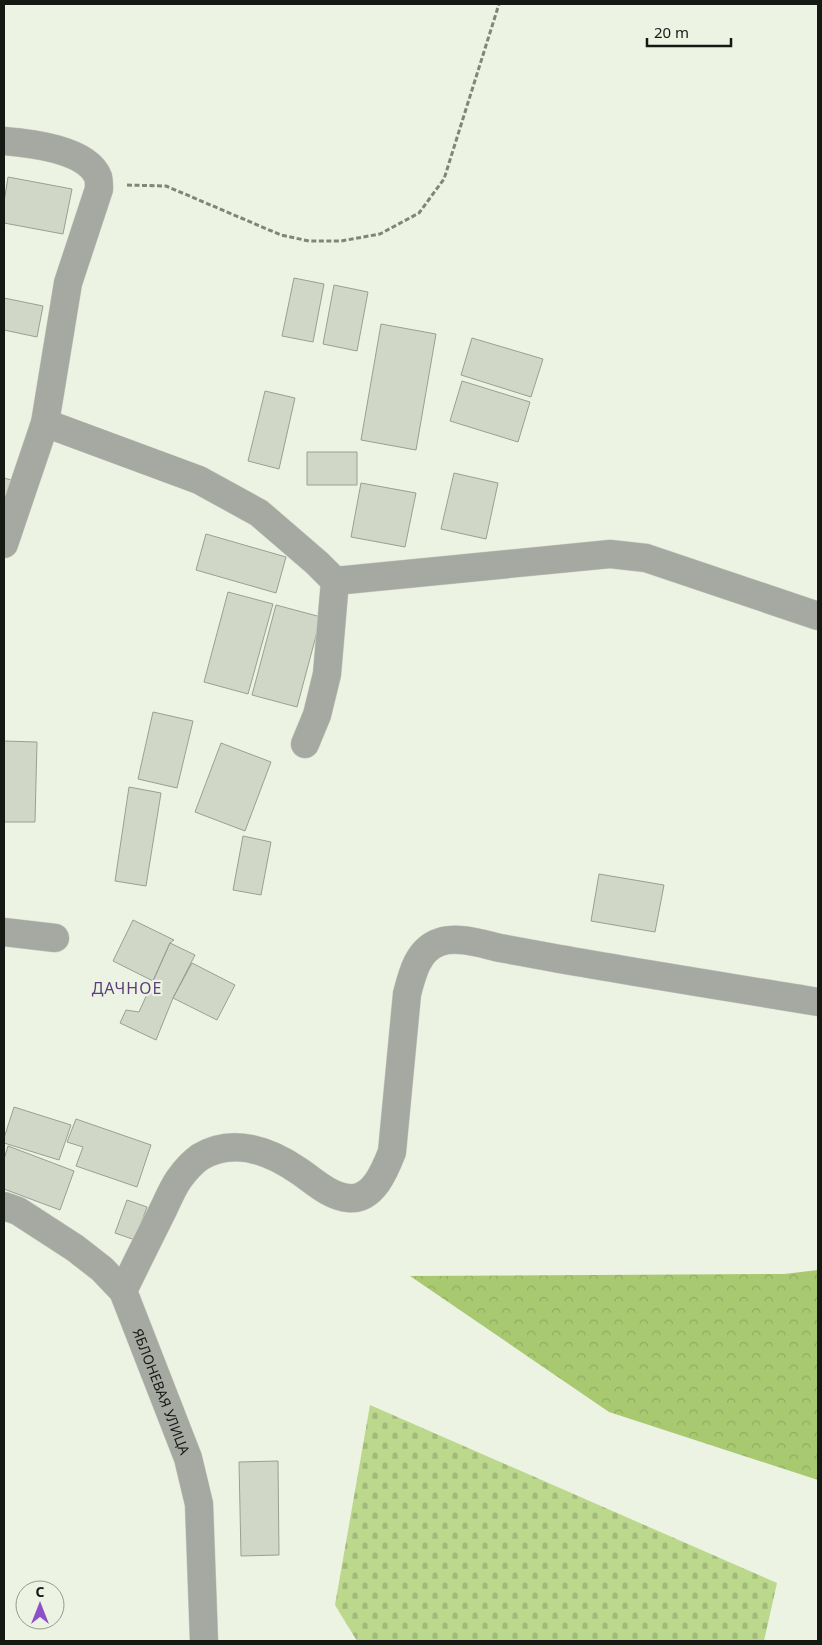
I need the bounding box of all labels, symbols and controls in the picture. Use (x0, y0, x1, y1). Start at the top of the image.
scale bar (647, 15, 731, 47)
text: 20 m (654, 22, 689, 42)
district label: ДАЧНОЕ (92, 977, 162, 999)
street label: ЯБЛОНЕВАЯ УЛИЦА (129, 1325, 195, 1457)
north arrow (15, 1580, 65, 1630)
text: С (35, 1582, 45, 1601)

